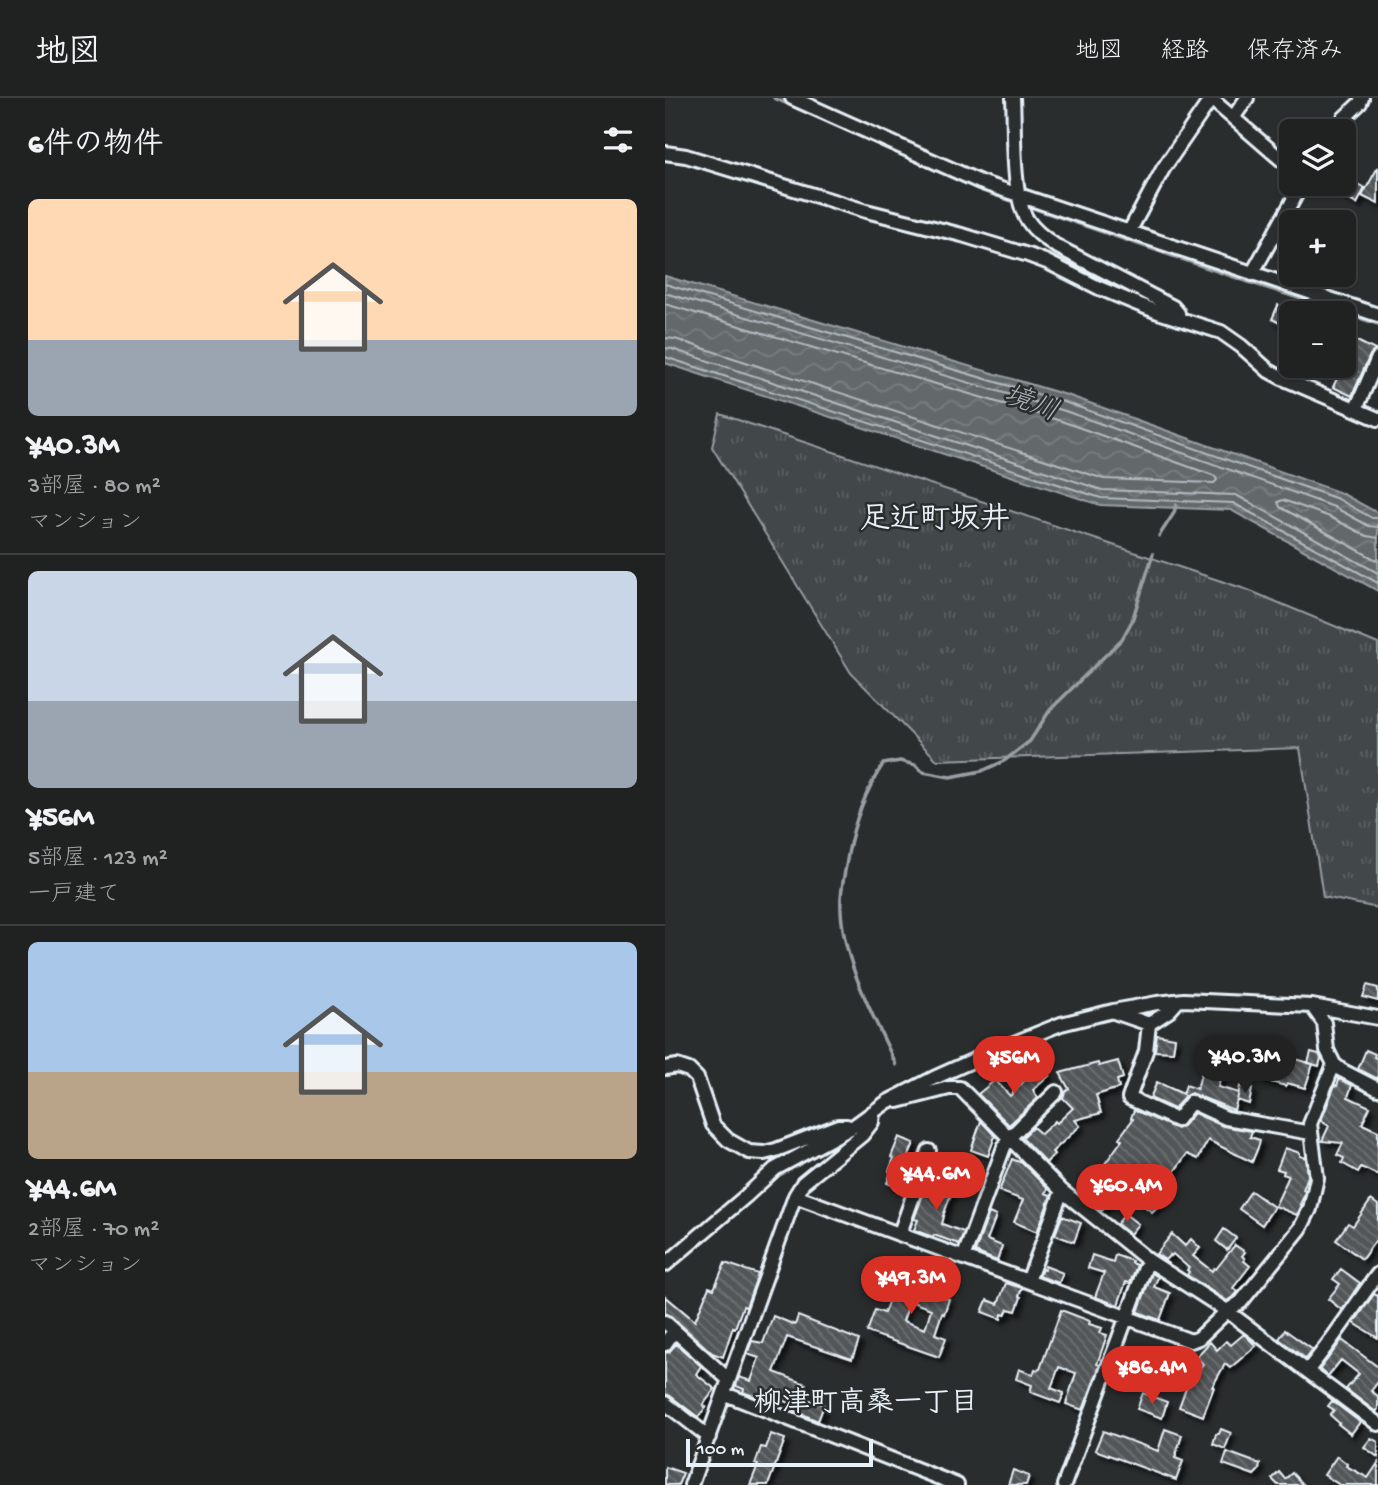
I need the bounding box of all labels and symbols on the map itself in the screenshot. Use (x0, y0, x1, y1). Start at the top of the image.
water label: 境川 (998, 379, 1063, 431)
district label: 足近町坂井 (860, 502, 1010, 539)
pin: ¥40.3M (1188, 1035, 1302, 1095)
pin: ¥56M (973, 1037, 1055, 1096)
pin: ¥44.6M (879, 1152, 993, 1212)
pin: ¥60.4M (1070, 1164, 1184, 1224)
pin: ¥49.3M (854, 1256, 968, 1316)
pin: ¥86.4M (1095, 1346, 1209, 1406)
district label: 柳津町高桑一丁目 (754, 1387, 978, 1421)
scale bar (686, 1436, 873, 1468)

